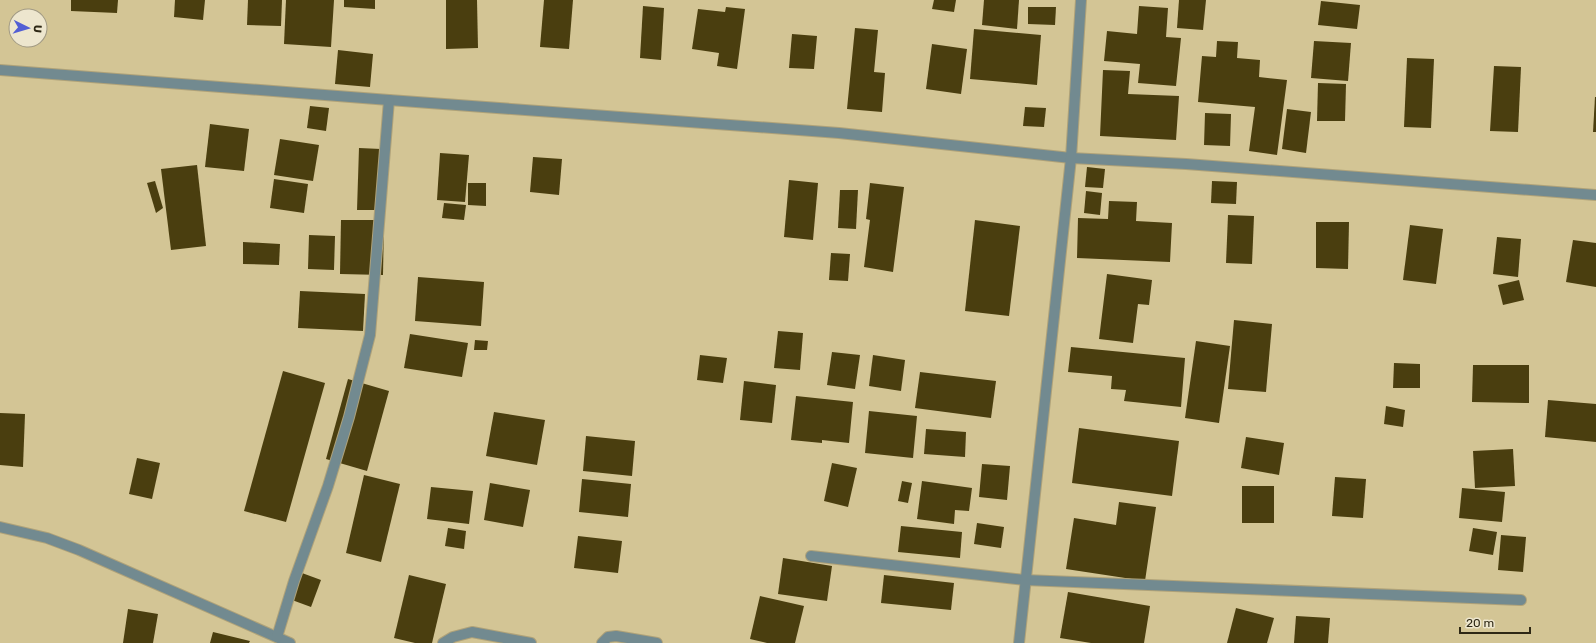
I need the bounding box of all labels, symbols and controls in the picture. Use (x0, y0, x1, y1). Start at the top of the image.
north arrow (8, 8, 48, 48)
text: U (31, 24, 44, 33)
scale bar (1460, 609, 1530, 635)
text: 20 m (1466, 616, 1494, 630)

